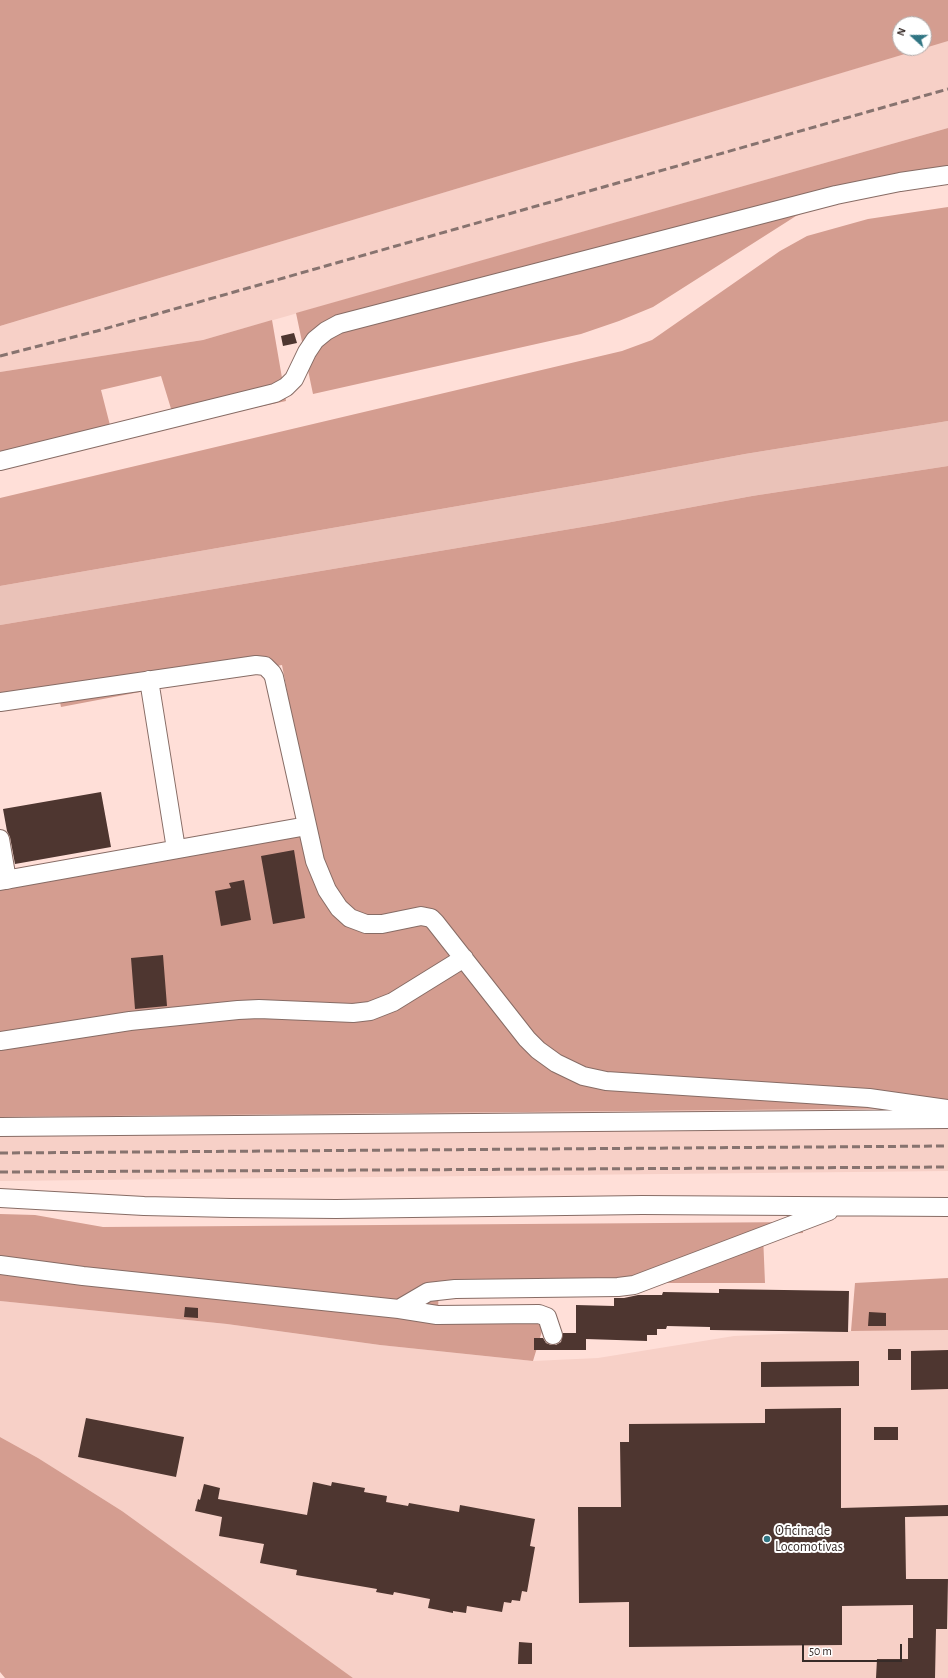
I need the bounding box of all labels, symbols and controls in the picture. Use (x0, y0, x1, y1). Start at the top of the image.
north arrow (892, 16, 932, 56)
text: N (895, 26, 908, 37)
place label: Oficina de Locomotivas (775, 1523, 843, 1556)
marker: Oficina de Locomotivas (762, 1534, 772, 1544)
scale bar (804, 1636, 904, 1662)
text: 50 m (809, 1645, 832, 1657)

